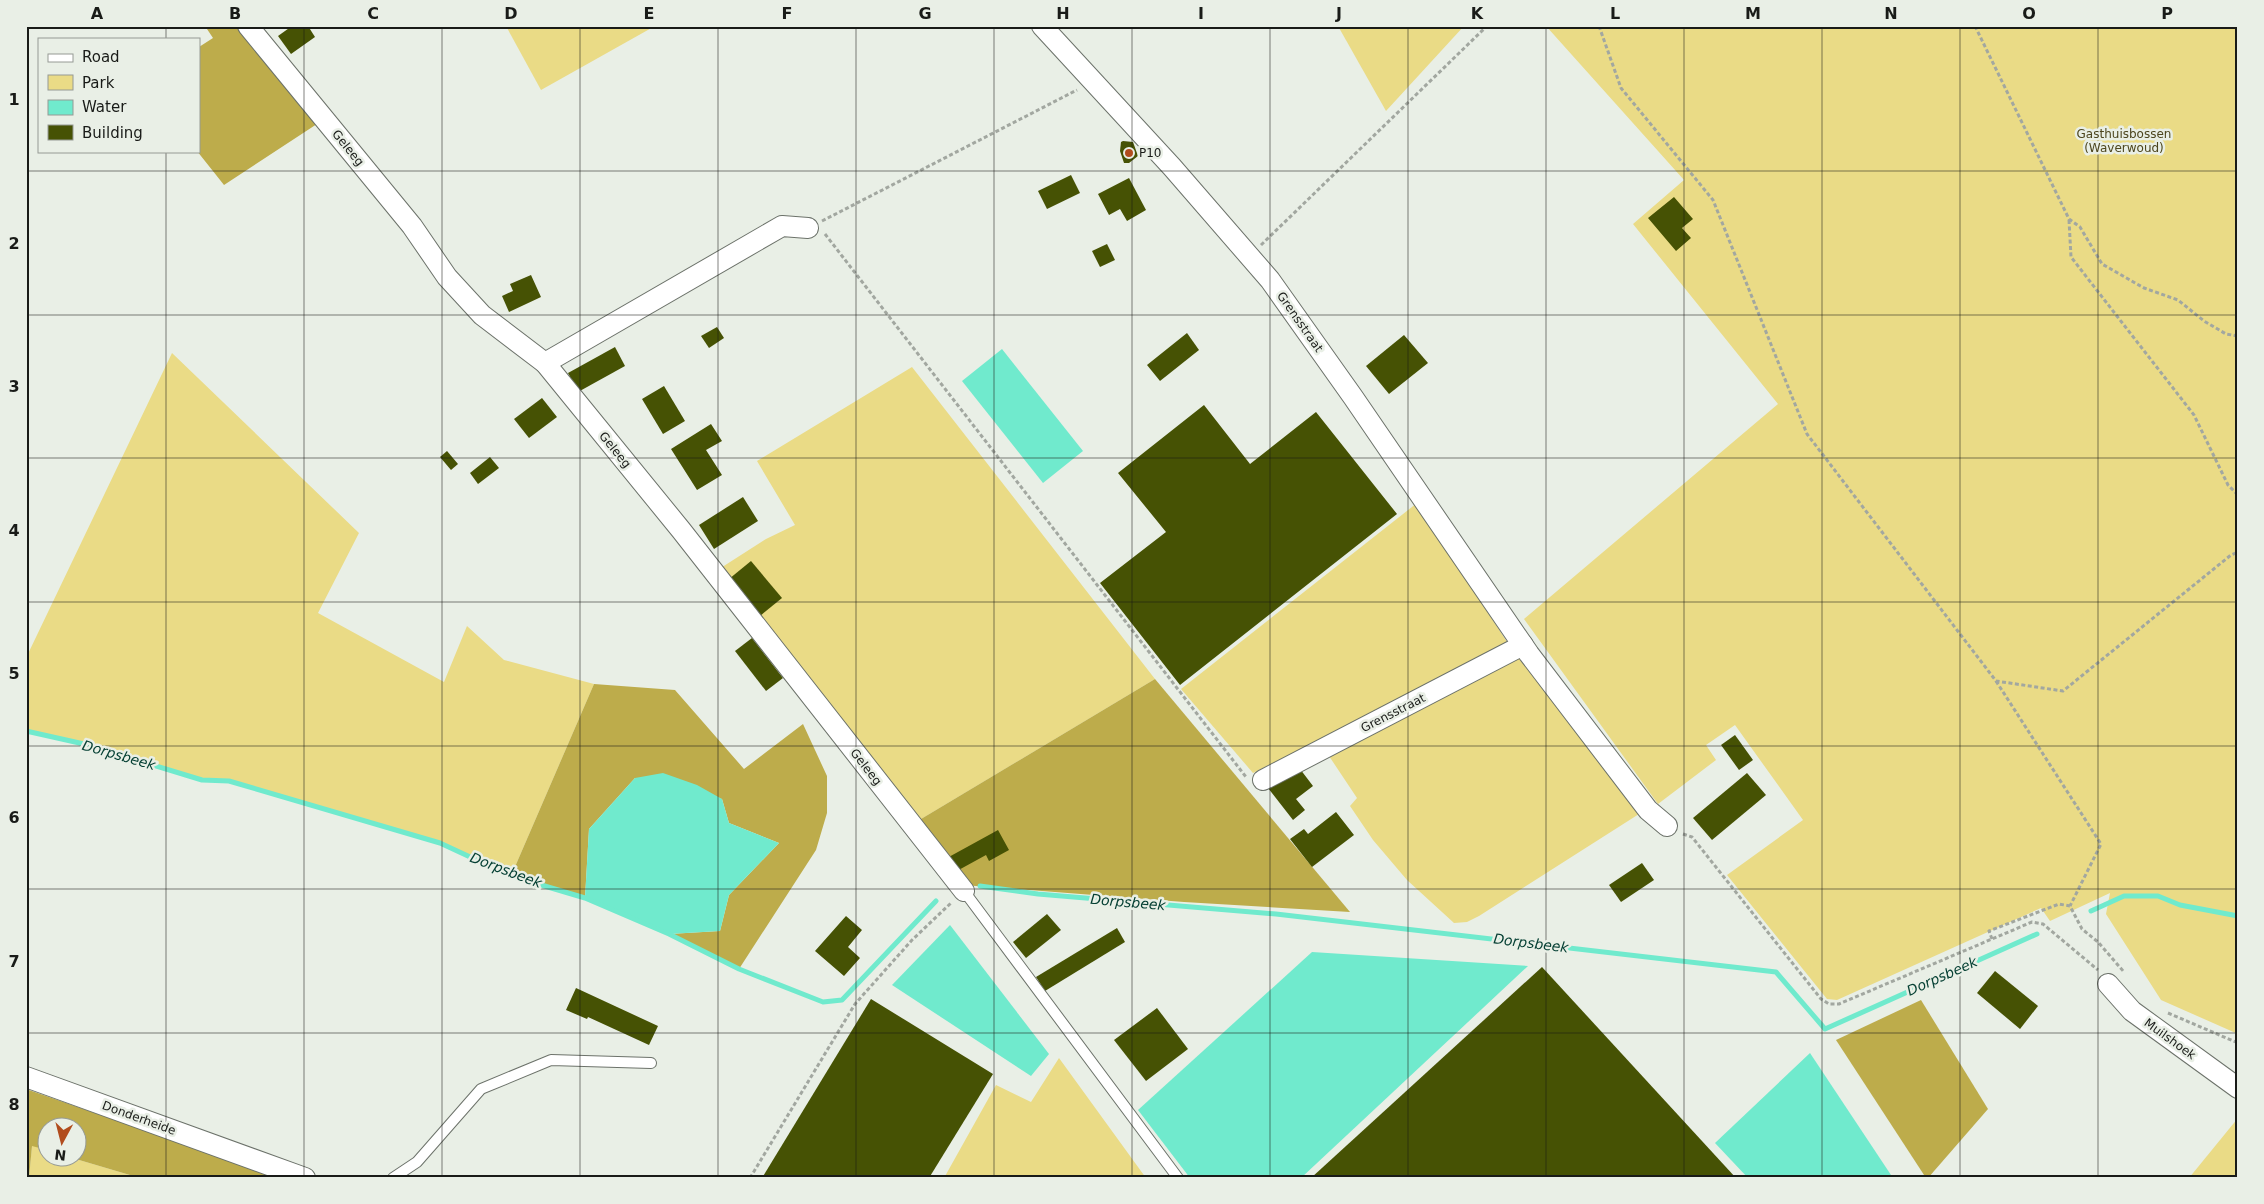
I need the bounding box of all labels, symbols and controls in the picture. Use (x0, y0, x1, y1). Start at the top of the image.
text: A (91, 4, 104, 23)
text: B (229, 4, 241, 23)
text: C (367, 4, 379, 23)
text: D (504, 4, 518, 23)
text: E (644, 4, 654, 23)
text: F (782, 4, 792, 23)
text: G (918, 4, 932, 23)
text: H (1056, 4, 1070, 23)
text: I (1198, 4, 1204, 23)
text: J (1335, 4, 1342, 23)
text: K (1471, 4, 1484, 23)
text: L (1610, 4, 1620, 23)
text: M (1745, 4, 1761, 23)
text: N (1884, 4, 1898, 23)
text: O (2022, 4, 2036, 23)
text: P (2161, 4, 2173, 23)
legend (38, 38, 200, 152)
text: Road (82, 48, 120, 66)
text: Park (82, 74, 115, 92)
text: 1 (8, 90, 20, 109)
text: Water (82, 98, 127, 116)
text: Building (82, 124, 143, 142)
street label: Geleeg (329, 127, 367, 169)
park label: Gasthuisbossen (Waverwoud) (2077, 127, 2171, 155)
place label: P10 (1139, 146, 1162, 160)
marker: P10 (1123, 147, 1135, 159)
text: 2 (8, 234, 20, 253)
street label: Grensstraat (1274, 289, 1326, 355)
text: 3 (8, 377, 20, 396)
street label: Geleeg (596, 429, 634, 471)
text: 4 (8, 521, 20, 540)
text: 5 (8, 664, 20, 683)
street label: Grensstraat (1358, 691, 1428, 735)
water label: Dorpsbeek (80, 737, 158, 773)
street label: Geleeg (847, 746, 885, 788)
text: 6 (8, 808, 20, 827)
water label: Dorpsbeek (468, 849, 545, 891)
water label: Dorpsbeek (1090, 891, 1167, 913)
water label: Dorpsbeek (1493, 930, 1570, 956)
text: 7 (8, 952, 20, 971)
water label: Dorpsbeek (1904, 953, 1981, 999)
street label: Muilshoek (2142, 1016, 2198, 1062)
text: 8 (8, 1095, 20, 1114)
street label: Donderheide (100, 1098, 178, 1138)
north arrow (38, 1116, 88, 1166)
text: N (54, 1146, 67, 1164)

